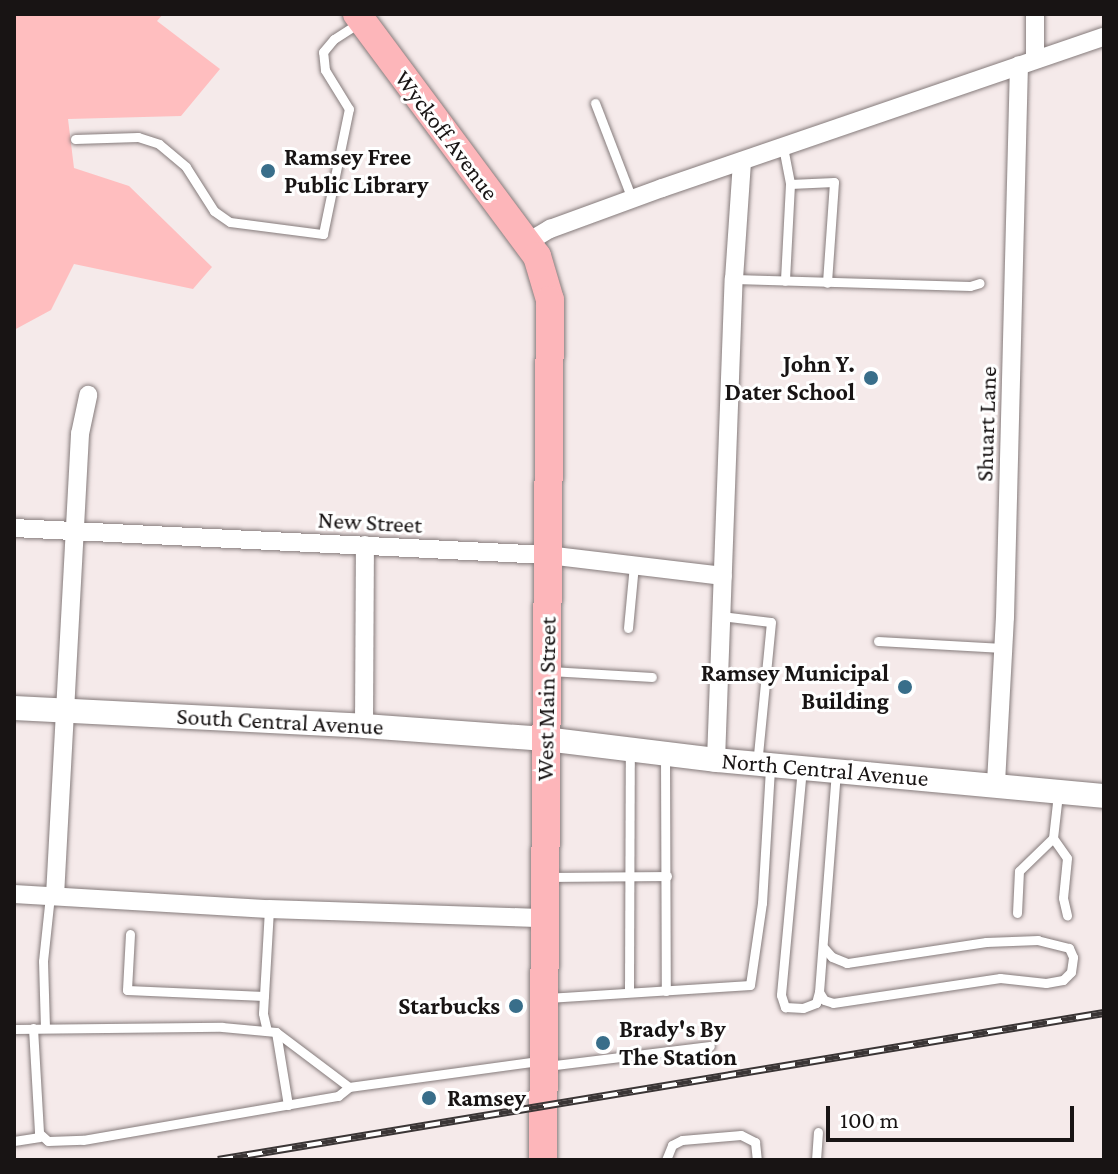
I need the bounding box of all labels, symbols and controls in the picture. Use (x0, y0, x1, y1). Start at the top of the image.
street label: Wyckoff Avenue (389, 64, 505, 206)
place label: Ramsey Free Public Library (284, 143, 429, 199)
marker: Ramsey Free Public Library (259, 162, 277, 180)
place label: John Y. Dater School (725, 350, 855, 406)
street label: Shuart Lane (970, 366, 1002, 482)
marker: John Y. Dater School (862, 369, 880, 387)
street label: New Street (317, 505, 423, 539)
street label: West Main Street (530, 617, 562, 781)
place label: Ramsey Municipal Building (701, 659, 889, 715)
marker: Ramsey Municipal Building (896, 678, 914, 696)
street label: South Central Avenue (176, 701, 384, 741)
street label: North Central Avenue (720, 746, 930, 792)
place label: Starbucks (398, 992, 500, 1020)
marker: Starbucks (507, 997, 525, 1015)
place label: Brady's By The Station (619, 1015, 737, 1071)
marker: Brady's By The Station (594, 1034, 612, 1052)
place label: Ramsey (447, 1084, 526, 1112)
marker: Ramsey (418, 1087, 440, 1109)
scale bar (830, 1090, 1078, 1140)
text: 100 m (840, 1106, 899, 1133)

